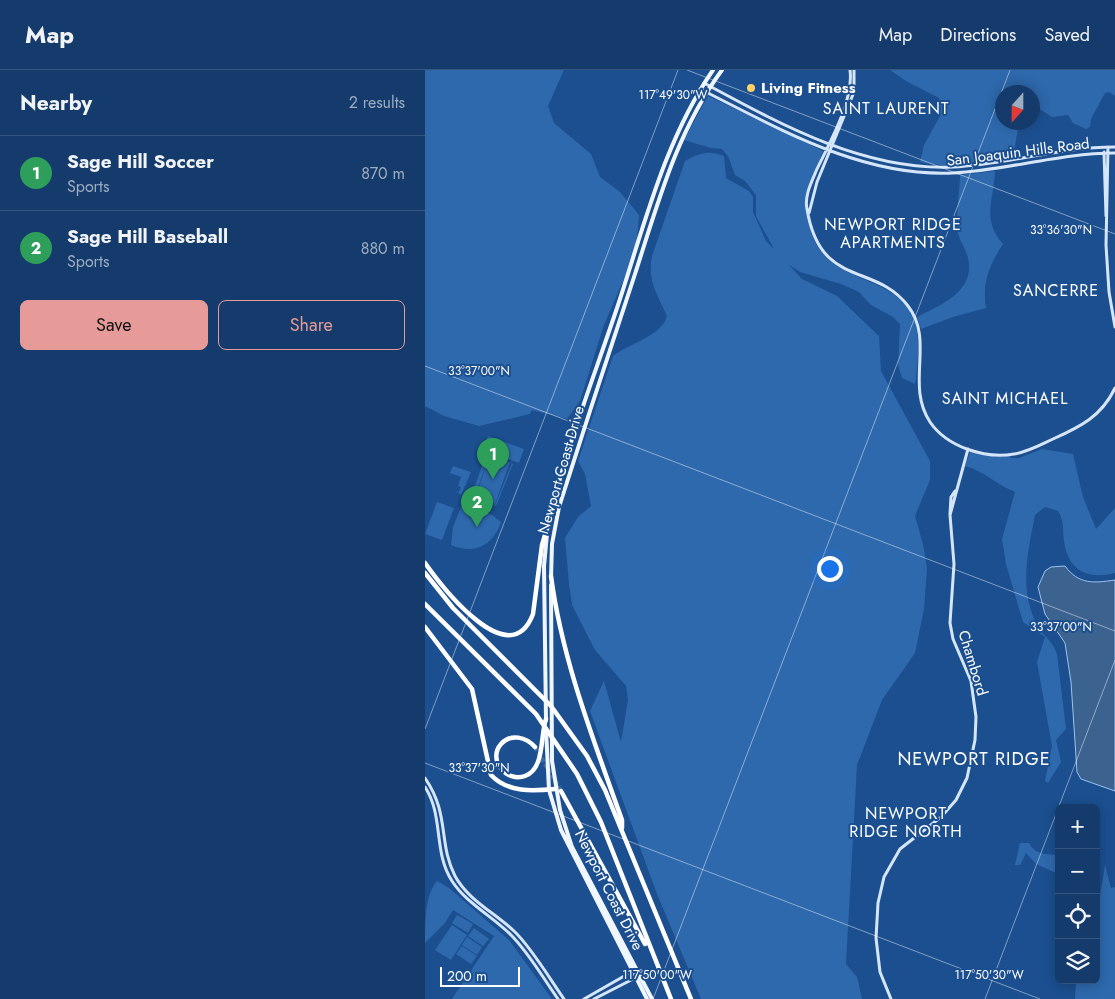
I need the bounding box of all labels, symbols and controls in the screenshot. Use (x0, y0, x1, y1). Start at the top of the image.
text: Map (25, 17, 74, 52)
text: Map (879, 22, 912, 48)
text: Directions (940, 22, 1016, 48)
text: Saved (1044, 22, 1090, 48)
place label: Living Fitness (761, 77, 856, 99)
marker: Living Fitness (745, 82, 757, 94)
north arrow (995, 85, 1040, 130)
text: 117°49'30"W (639, 86, 708, 104)
text: Nearby (20, 88, 92, 118)
text: 2 results (349, 91, 405, 114)
district label: SAINT LAURENT (823, 97, 949, 120)
street label: San Joaquin Hills Road (945, 132, 1091, 172)
text: Sage Hill Soccer (67, 148, 214, 175)
text: 1 (32, 162, 40, 185)
text: 870 m (361, 162, 405, 185)
text: Sports (67, 175, 109, 198)
district label: NEWPORT RIDGE APARTMENTS (824, 213, 962, 254)
text: 33°36'30"N (1030, 221, 1092, 239)
text: Sage Hill Baseball (67, 223, 228, 250)
text: 2 (31, 237, 41, 260)
text: 880 m (361, 237, 405, 260)
text: Sports (67, 250, 109, 273)
district label: SANCERRE (1013, 279, 1099, 302)
button: Save (20, 300, 208, 350)
button: Share (218, 300, 405, 350)
text: 33°37'00"N (448, 362, 510, 380)
district label: SAINT MICHAEL (942, 387, 1068, 410)
street label: Newport Coast Drive (532, 403, 590, 537)
pin: 1 (477, 438, 509, 479)
pin: 2 (461, 486, 493, 527)
your location (817, 556, 843, 582)
text: 33°37'00"N (1030, 618, 1092, 636)
street label: Chambord (953, 628, 993, 698)
district label: NEWPORT RIDGE (897, 746, 1051, 772)
text: 33°37'30"N (448, 759, 510, 777)
district label: NEWPORT RIDGE NORTH (849, 802, 963, 843)
map controls (1055, 804, 1100, 984)
button: + (1055, 804, 1100, 849)
street label: Newport Coast Drive (569, 826, 649, 954)
button: − (1055, 849, 1100, 894)
button: locate (1055, 894, 1100, 939)
button: layers (1055, 939, 1100, 984)
scale bar (440, 964, 520, 987)
text: 200 m (447, 966, 487, 986)
text: 117°50'00"W (622, 966, 692, 984)
text: 117°50'30"W (954, 966, 1024, 984)

